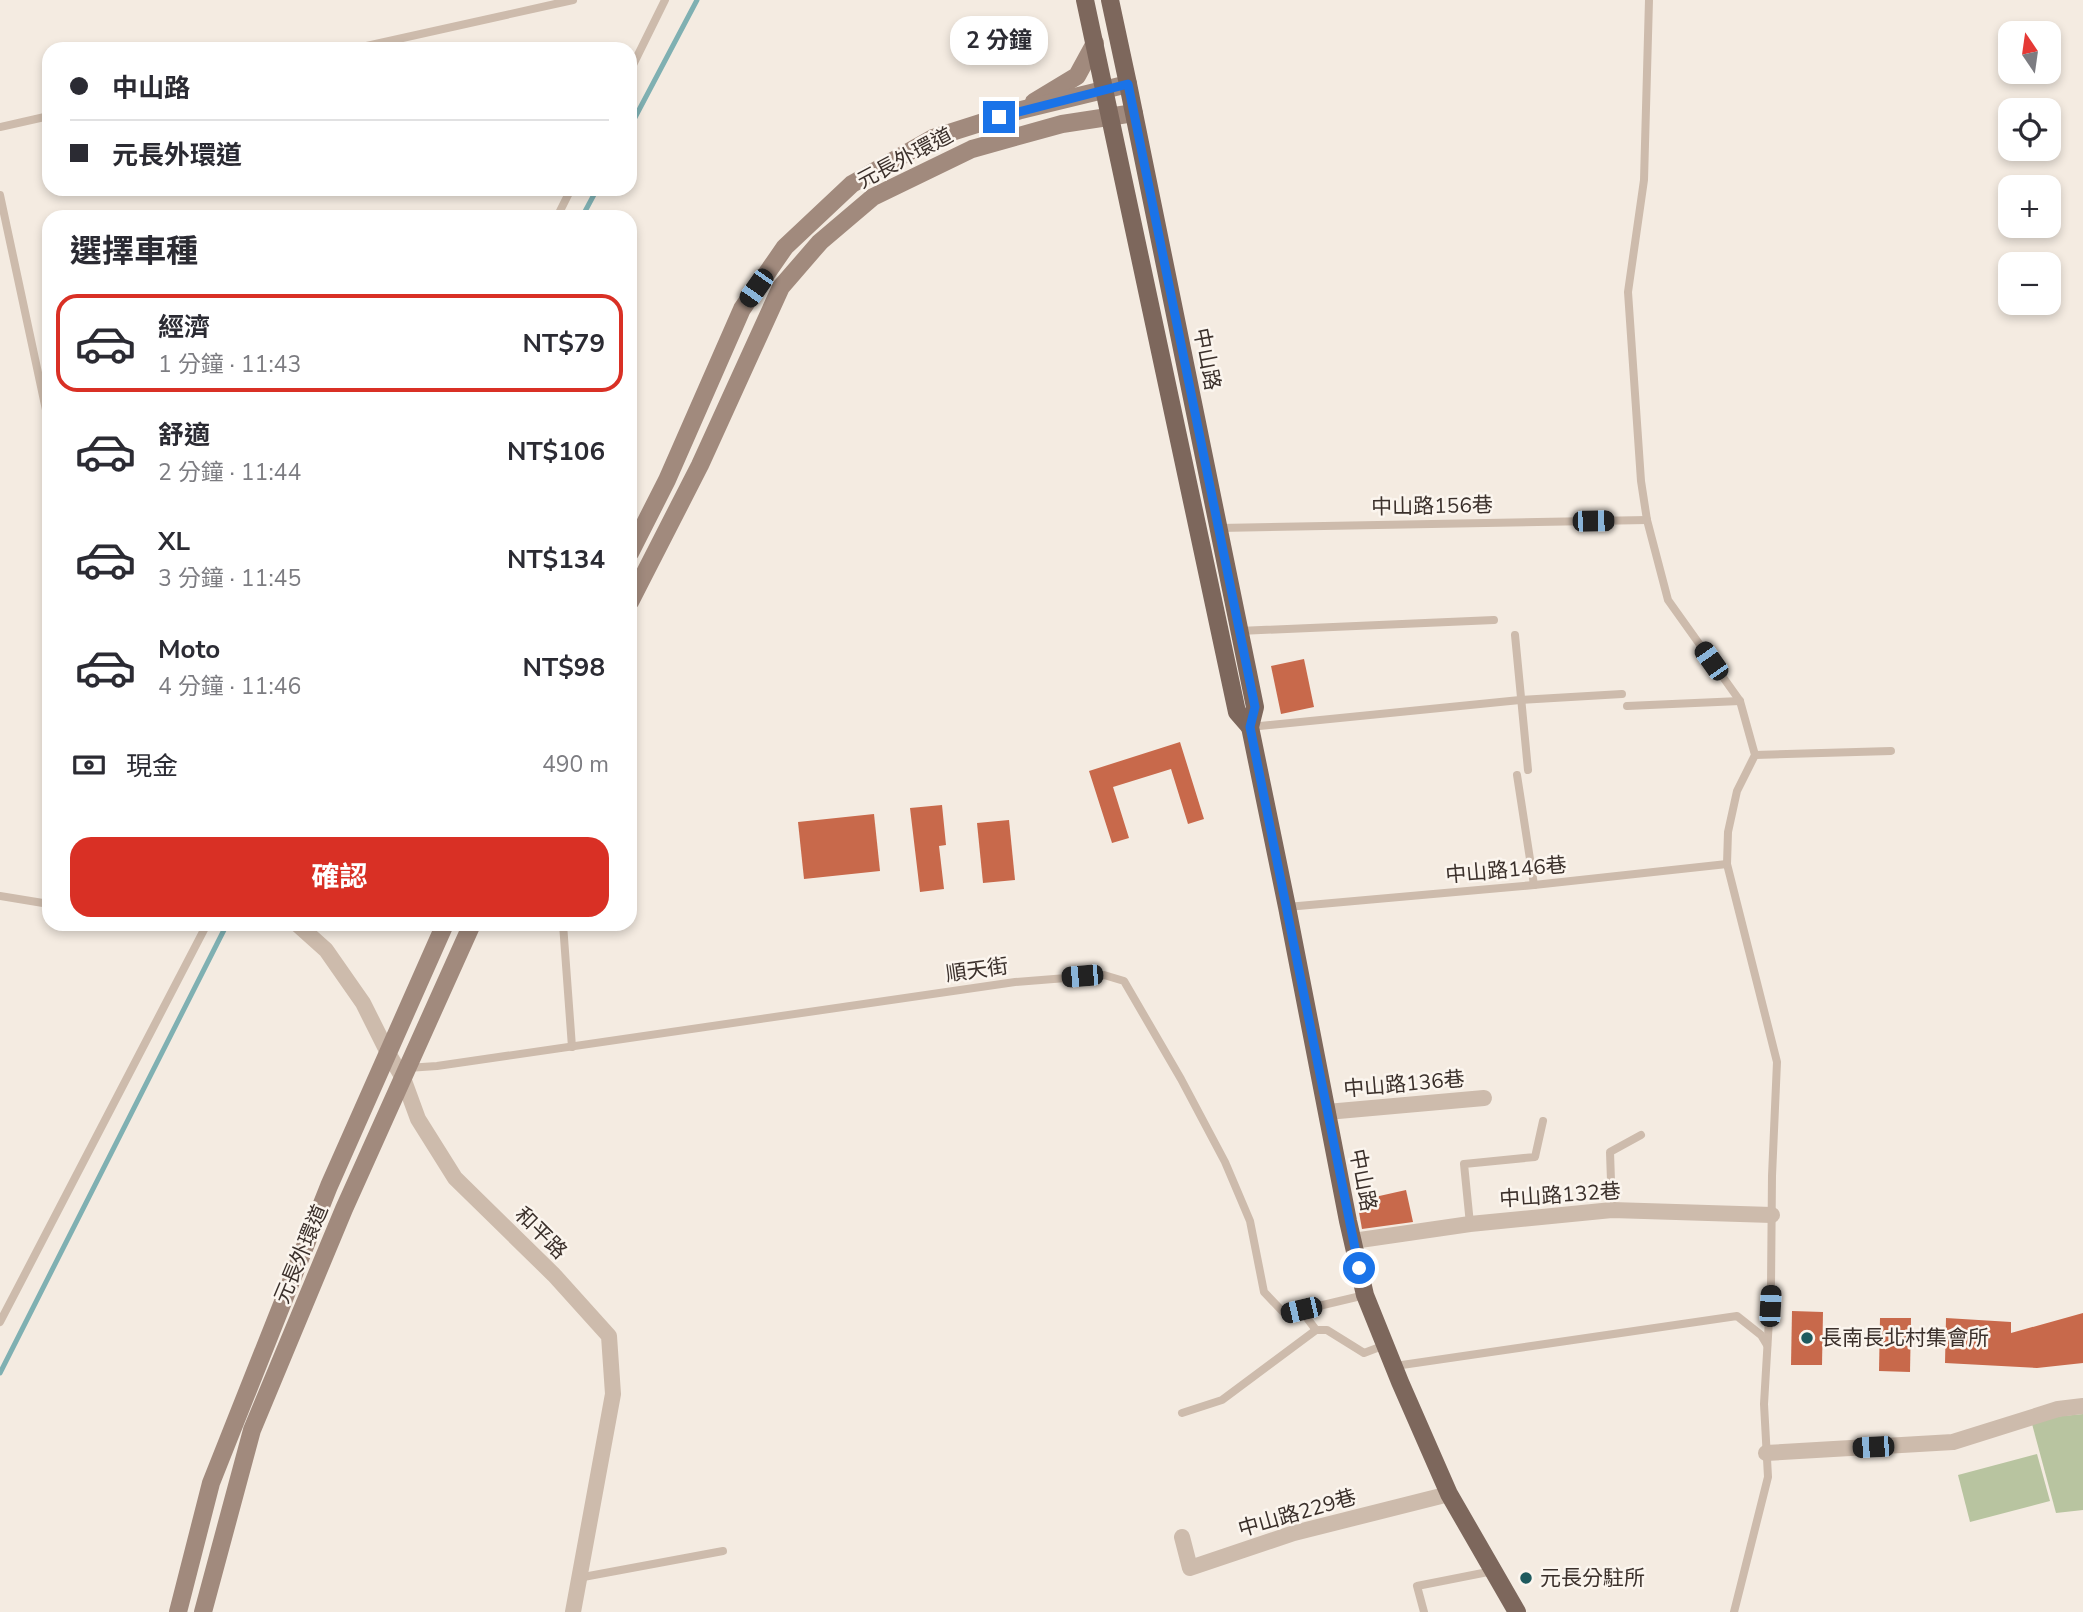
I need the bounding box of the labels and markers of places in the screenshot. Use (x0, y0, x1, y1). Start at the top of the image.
place label: 長南長北村集會所 (1821, 1324, 1989, 1352)
marker: 長南長北村集會所 (1799, 1330, 1815, 1346)
place label: 元長分駐所 (1540, 1564, 1645, 1592)
marker: 元長分駐所 (1518, 1570, 1534, 1586)

